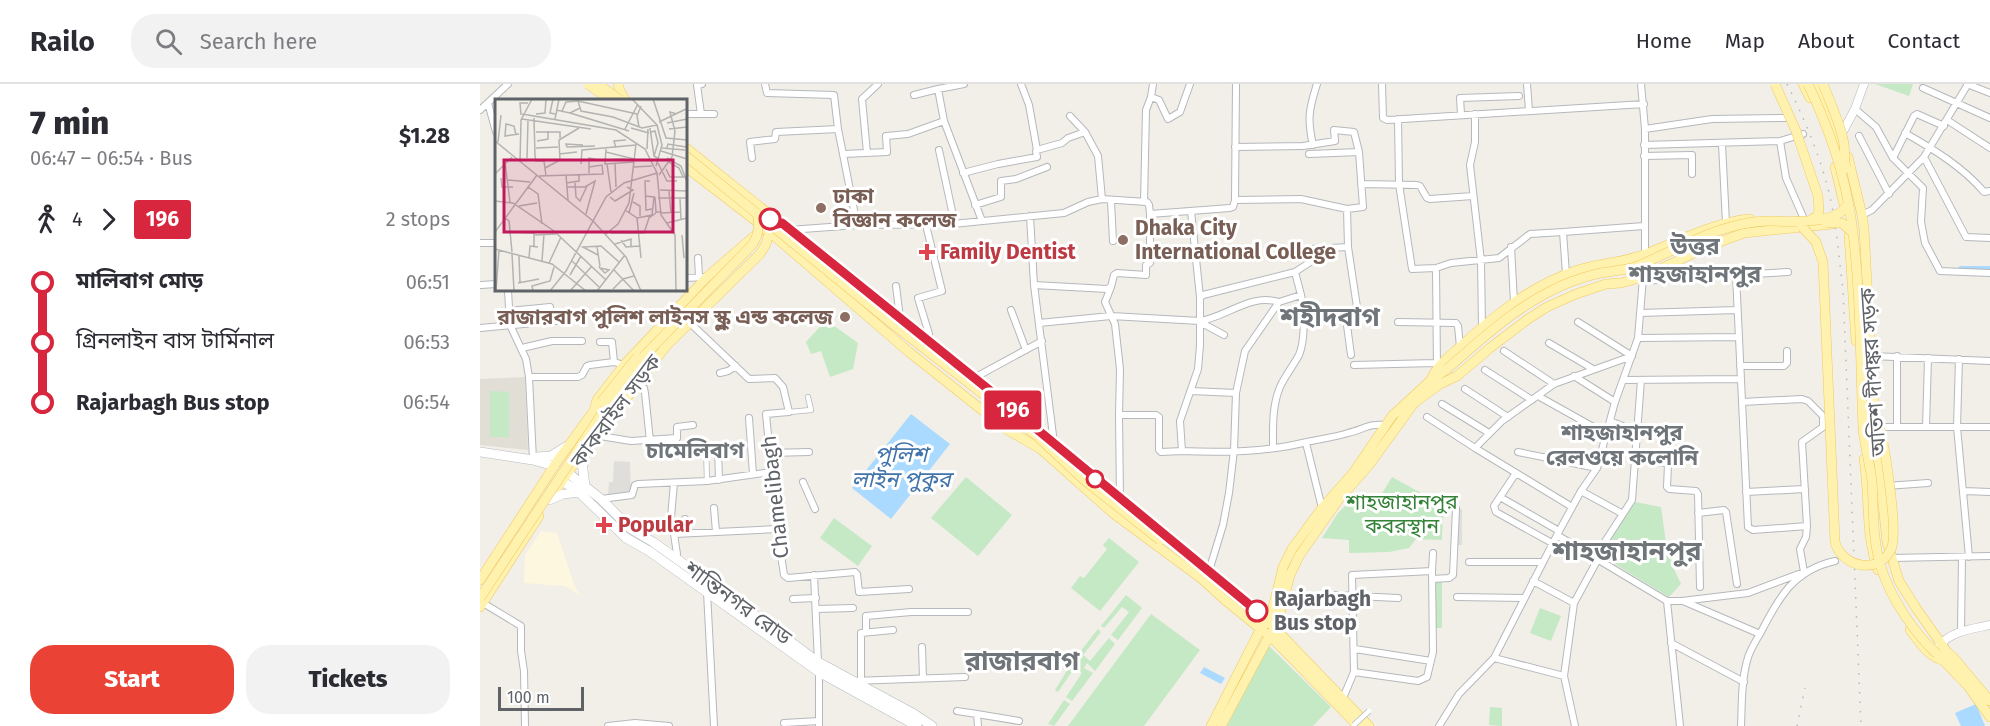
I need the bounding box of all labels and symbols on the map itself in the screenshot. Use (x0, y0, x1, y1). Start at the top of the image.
inset map (495, 99, 687, 291)
place label: ঢাকা বিজ্ঞান কলেজ (832, 183, 957, 233)
marker: ঢাকা বিজ্ঞান কলেজ (814, 201, 828, 215)
unlabelled marker (759, 208, 781, 230)
place label: Dhaka City International College (1135, 215, 1337, 265)
district label: উত্তর শাহজাহানপুর (1628, 232, 1762, 288)
marker: Dhaka City International College (1116, 233, 1130, 247)
place label: Family Dentist (940, 239, 1077, 265)
marker: Family Dentist (918, 243, 936, 261)
street label: অতিশ দীপঙ্কর সড়ক (1854, 286, 1892, 458)
district label: শহীদবাগ (1279, 301, 1380, 333)
place label: রাজারবাগ পুলিশ লাইনস স্কুল এন্ড কলেজ (496, 304, 834, 331)
marker: রাজারবাগ পুলিশ লাইনস স্কুল এন্ড কলেজ (838, 310, 852, 324)
street label: কাকরাইল সড়ক (564, 349, 668, 473)
line badge: 196 (978, 390, 1048, 430)
district label: শাহজাহানপুর রেলওয়ে কলোনি (1546, 419, 1699, 471)
street label: Chamelibagh (756, 434, 794, 560)
district label: চামেলিবাগ (645, 437, 745, 464)
water label: পুলিশ লাইন পুকুর (851, 441, 955, 493)
unlabelled marker (1086, 470, 1104, 488)
park label: শাহজাহানপুর কবরস্থান (1345, 489, 1458, 539)
place label: Popular (618, 512, 693, 538)
marker: Popular (595, 516, 613, 534)
district label: শাহজাহানপুর (1551, 535, 1702, 568)
street label: শান্তিনগর রোড (678, 555, 798, 651)
place label: Rajarbagh Bus stop (1274, 586, 1371, 636)
marker: Rajarbagh Bus stop (1246, 600, 1268, 622)
district label: রাজারবাগ (964, 645, 1080, 677)
scale bar (498, 684, 584, 712)

